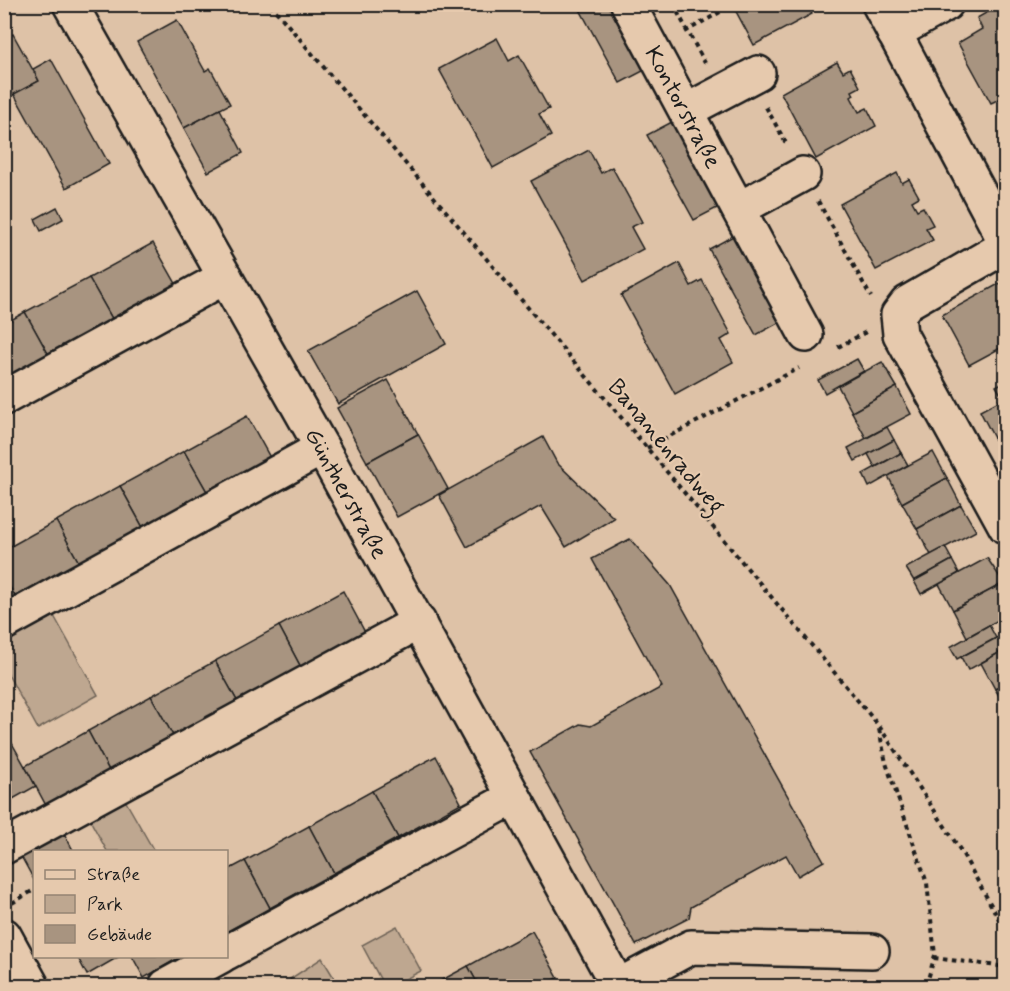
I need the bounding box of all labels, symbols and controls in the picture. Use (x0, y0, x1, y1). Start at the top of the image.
street label: Kontorstraße (637, 41, 728, 175)
street label: Bananenradweg (598, 373, 732, 523)
street label: Güntherstraße (297, 423, 394, 565)
legend (33, 850, 228, 958)
text: Straße (87, 863, 140, 887)
text: Park (87, 893, 123, 917)
text: Gebäude (87, 923, 152, 947)

